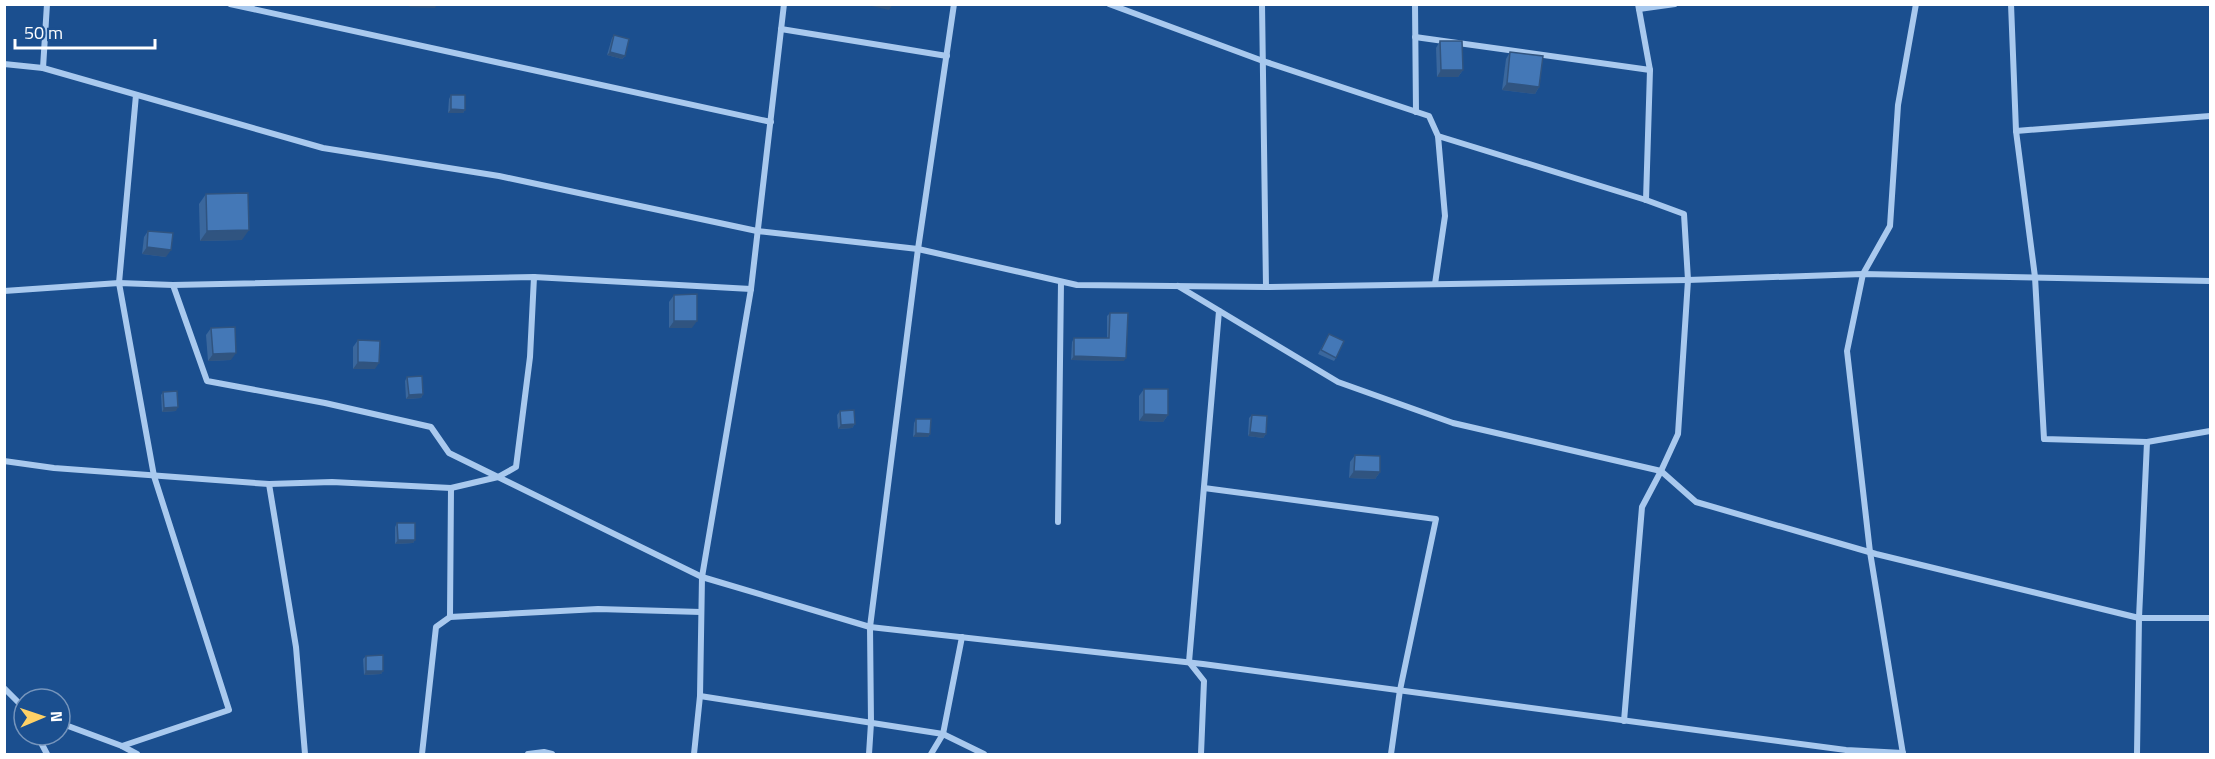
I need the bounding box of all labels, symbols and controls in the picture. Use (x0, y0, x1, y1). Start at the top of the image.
scale bar (15, 12, 154, 50)
text: 50 m (24, 19, 63, 46)
north arrow (12, 687, 72, 747)
text: N (45, 711, 69, 722)

